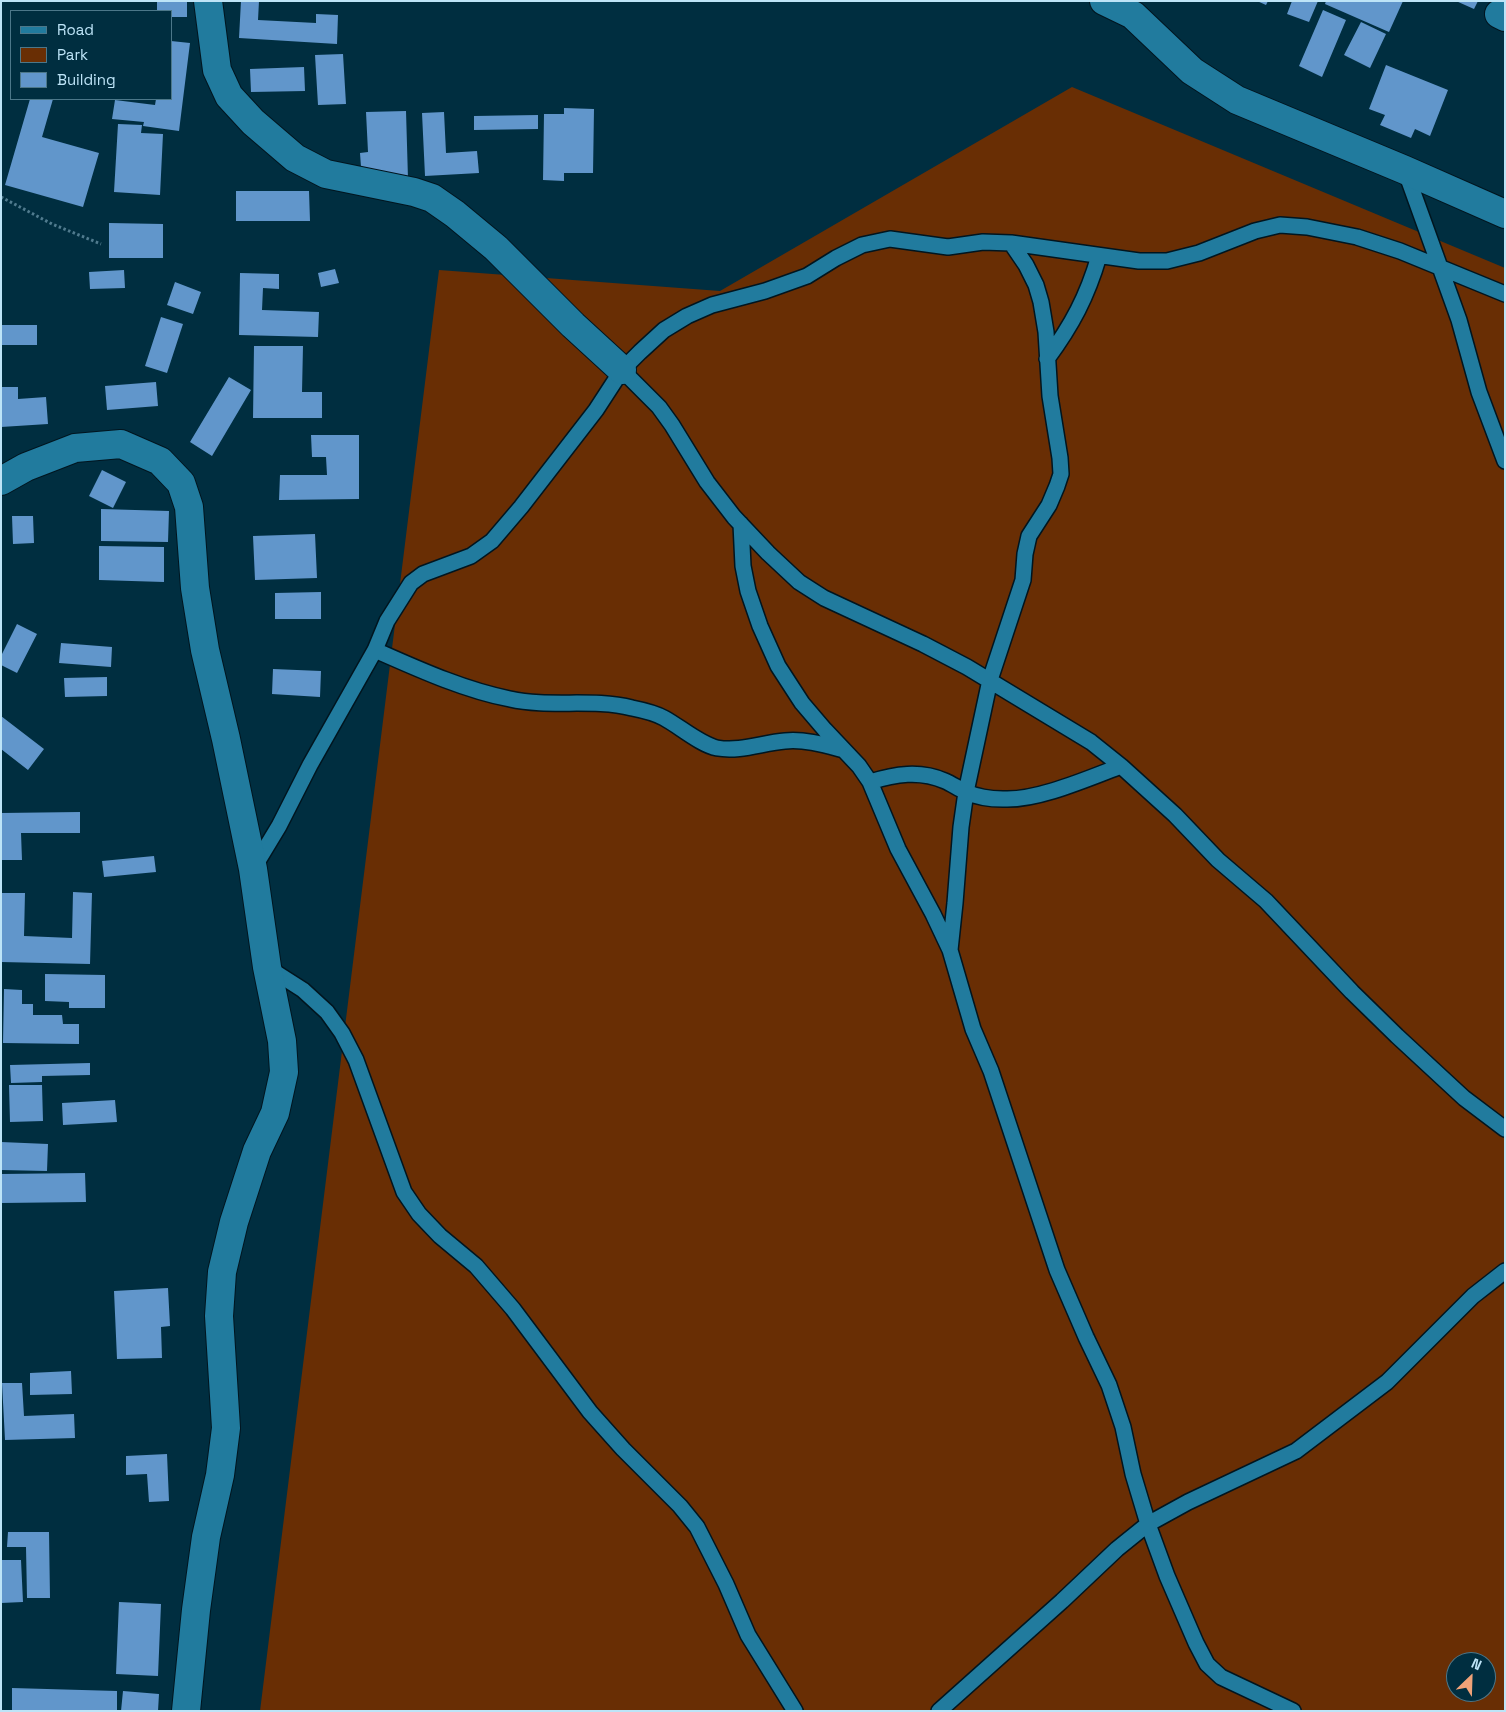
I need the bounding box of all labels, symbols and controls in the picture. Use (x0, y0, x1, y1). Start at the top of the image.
legend (10, 10, 172, 100)
text: Road (57, 20, 94, 39)
text: Park (57, 45, 88, 64)
text: Building (57, 70, 116, 89)
north arrow (1446, 1652, 1496, 1702)
text: N (1469, 1654, 1485, 1674)

